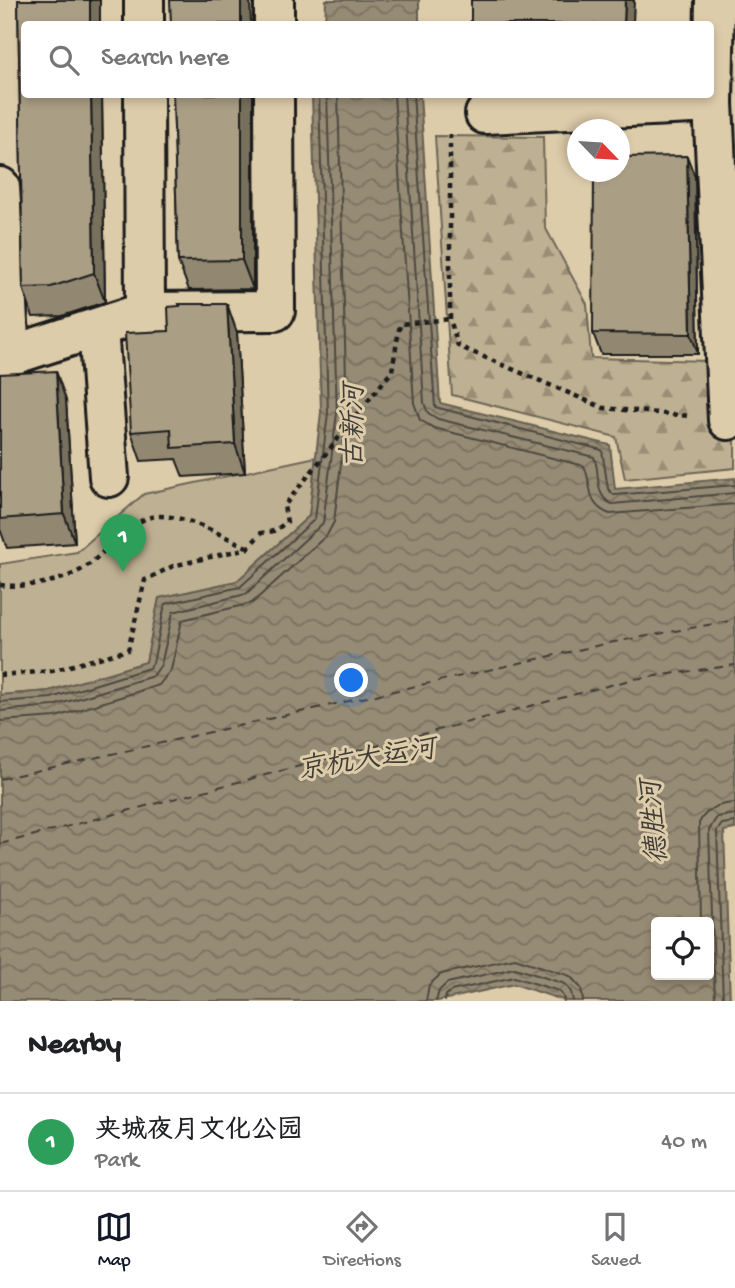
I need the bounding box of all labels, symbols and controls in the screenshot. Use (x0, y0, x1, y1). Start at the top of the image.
search box (21, 21, 714, 98)
icon: search (45, 41, 83, 79)
text: Search here (101, 44, 229, 75)
north arrow (567, 119, 630, 182)
water label: 古新河 (337, 380, 373, 468)
pin: 1 (100, 514, 146, 572)
your location (334, 663, 368, 697)
water label: 京杭大运河 (295, 733, 442, 789)
water label: 德胜河 (635, 774, 677, 865)
map controls (651, 917, 714, 980)
button: locate (651, 917, 714, 980)
text: Nearby (28, 1029, 121, 1064)
text: 夹城夜月文化公园 (95, 1117, 303, 1148)
text: 1 (46, 1129, 56, 1156)
text: 40 m (661, 1129, 707, 1156)
text: Park (95, 1148, 139, 1175)
tab: Map (95, 1208, 133, 1273)
tab: Directions (324, 1208, 401, 1273)
tab: Saved (591, 1208, 640, 1273)

